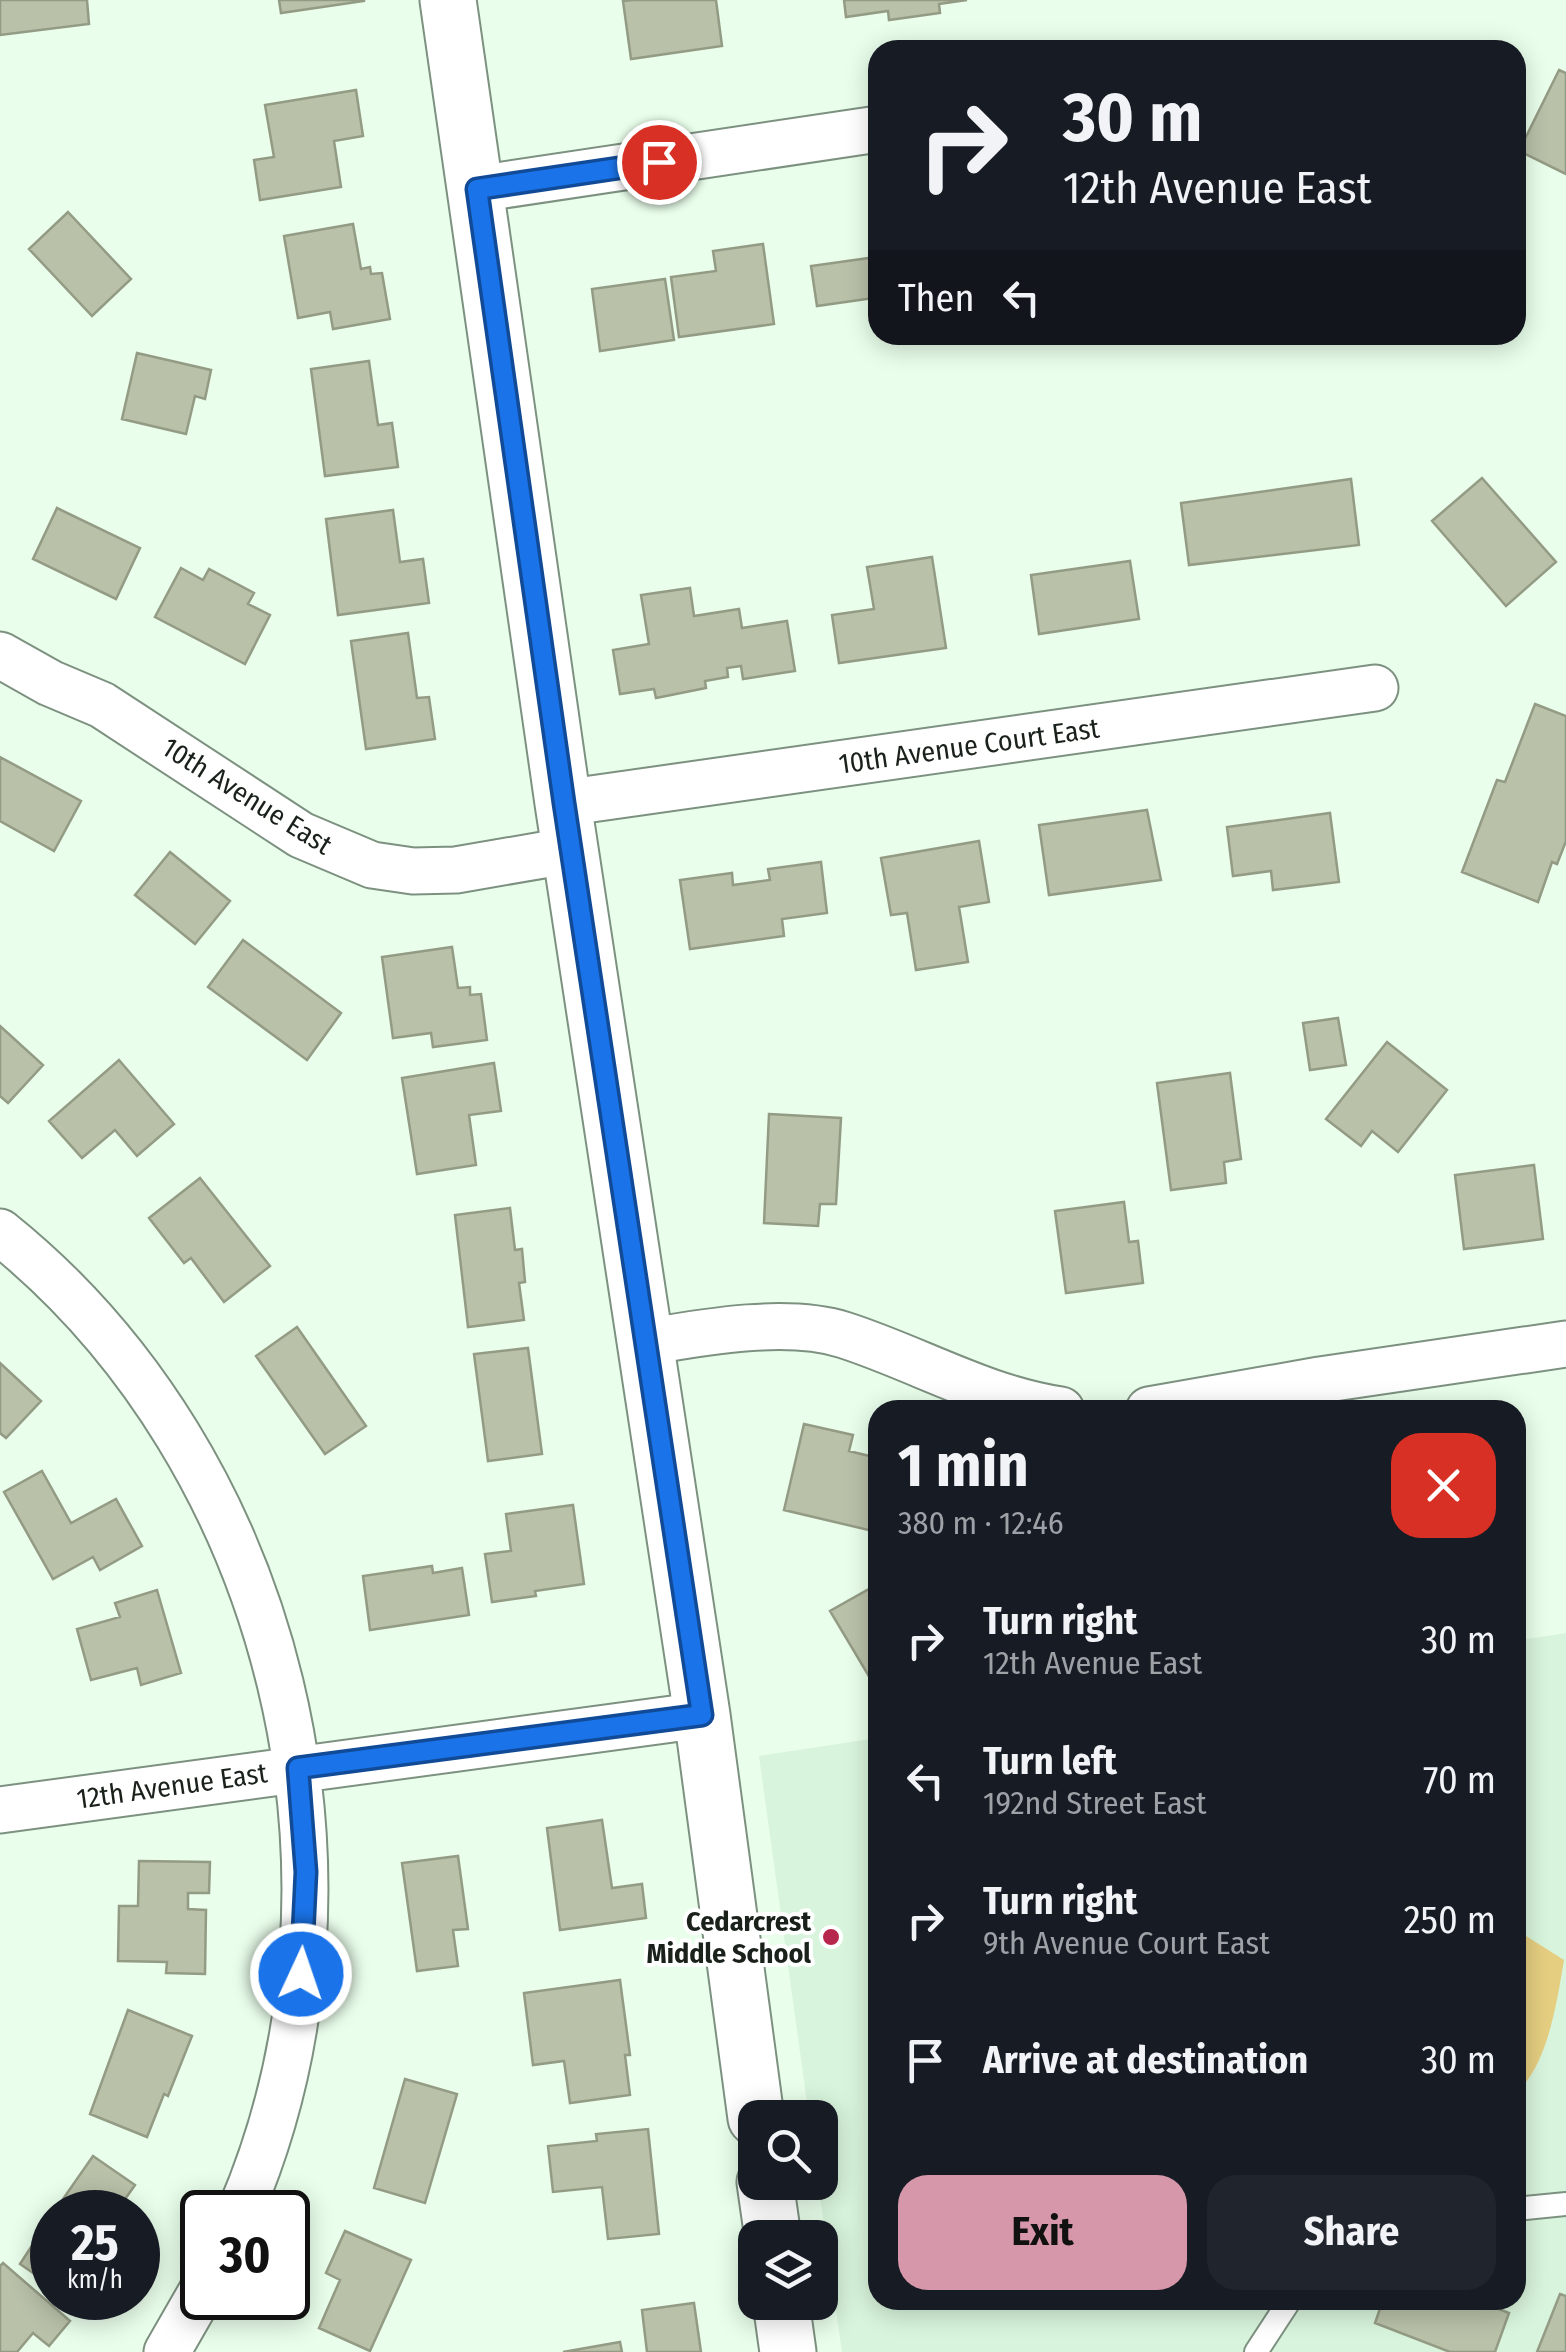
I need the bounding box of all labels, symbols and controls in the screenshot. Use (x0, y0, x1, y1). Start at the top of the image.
text: 30 m (1063, 76, 1202, 160)
icon: right (898, 80, 1028, 210)
pin (617, 120, 702, 205)
icon: arrive (632, 135, 687, 190)
text: 12th Avenue East (1063, 161, 1371, 215)
icon: left (994, 270, 1049, 325)
text: Then (898, 275, 974, 321)
street label: 10th Avenue Court East (837, 711, 1102, 781)
street label: 10th Avenue East (156, 731, 339, 862)
text: 1 min (898, 1430, 1029, 1502)
button: close (1391, 1433, 1496, 1538)
text: 380 m · 12:46 (898, 1504, 1064, 1542)
text: Turn right (983, 1598, 1137, 1644)
icon: right (898, 1613, 953, 1668)
text: 30 m (1421, 1617, 1496, 1663)
text: 12th Avenue East (983, 1644, 1202, 1682)
text: Turn left (983, 1738, 1117, 1784)
icon: left (898, 1753, 953, 1808)
street label: 12th Avenue East (75, 1756, 270, 1816)
text: 70 m (1423, 1757, 1496, 1803)
text: 192nd Street East (983, 1784, 1207, 1822)
text: Turn right (983, 1878, 1137, 1924)
icon: right (898, 1893, 953, 1948)
text: 250 m (1404, 1897, 1496, 1943)
place label: Cedarcrest Middle School (647, 1905, 812, 1970)
position arrow (249, 1922, 353, 2026)
text: 9th Avenue Court East (983, 1924, 1270, 1962)
marker: Cedarcrest Middle School (820, 1926, 842, 1948)
icon: arrive (898, 2033, 953, 2088)
text: Arrive at destination (983, 2037, 1308, 2083)
text: 30 m (1421, 2037, 1496, 2083)
map controls (738, 2100, 838, 2320)
button: search (738, 2100, 838, 2200)
button: Exit (898, 2175, 1187, 2290)
button: Share (1207, 2175, 1496, 2290)
speed limit sign: 30 (180, 2190, 310, 2320)
text: 25 (71, 2213, 119, 2273)
button: layers (738, 2220, 838, 2320)
text: km/h (67, 2265, 123, 2295)

